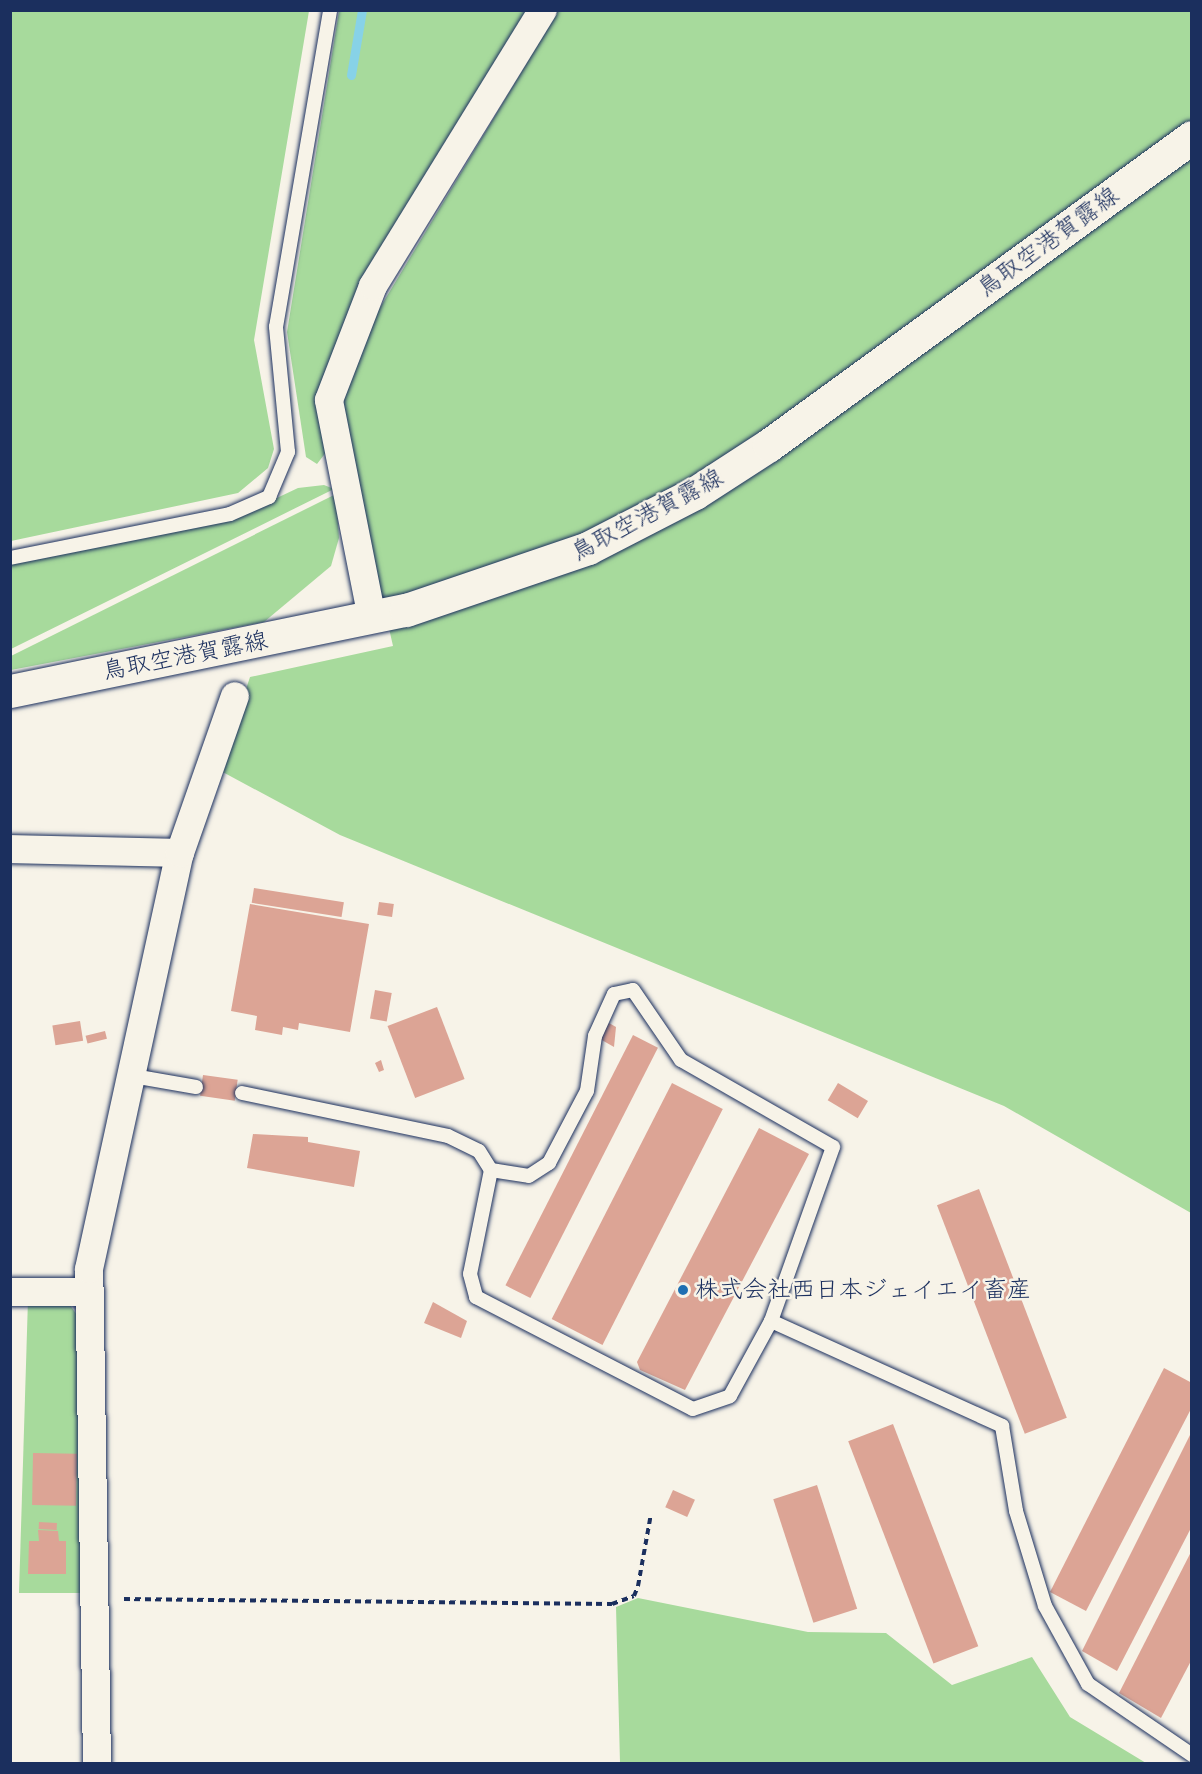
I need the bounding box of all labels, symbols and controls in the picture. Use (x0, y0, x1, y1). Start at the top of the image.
street label: 鳥取空港賀露線 (972, 181, 1124, 303)
street label: 鳥取空港賀露線 (566, 463, 728, 567)
street label: 鳥取空港賀露線 (100, 626, 270, 686)
place label: 株式会社西日本ジェイエイ畜産 (695, 1276, 1031, 1304)
marker: 株式会社西日本ジェイエイ畜産 (676, 1283, 690, 1297)

